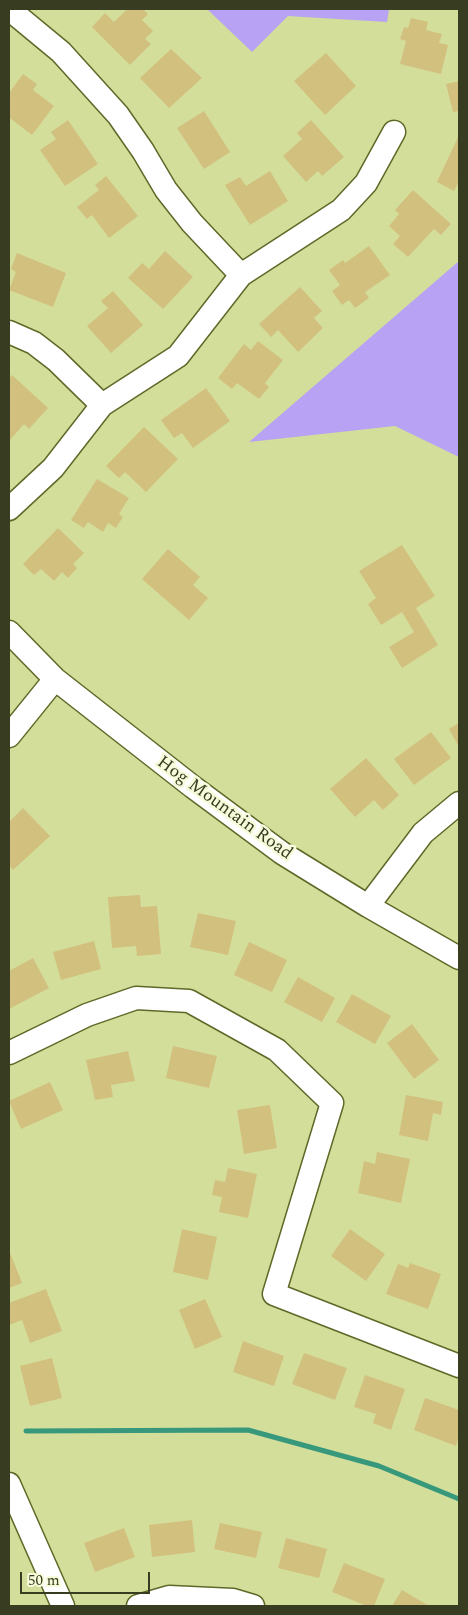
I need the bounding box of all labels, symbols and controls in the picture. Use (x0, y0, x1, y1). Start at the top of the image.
street label: Hog Mountain Road (152, 752, 296, 866)
scale bar (22, 1562, 152, 1594)
text: 50 m (28, 1569, 60, 1592)

